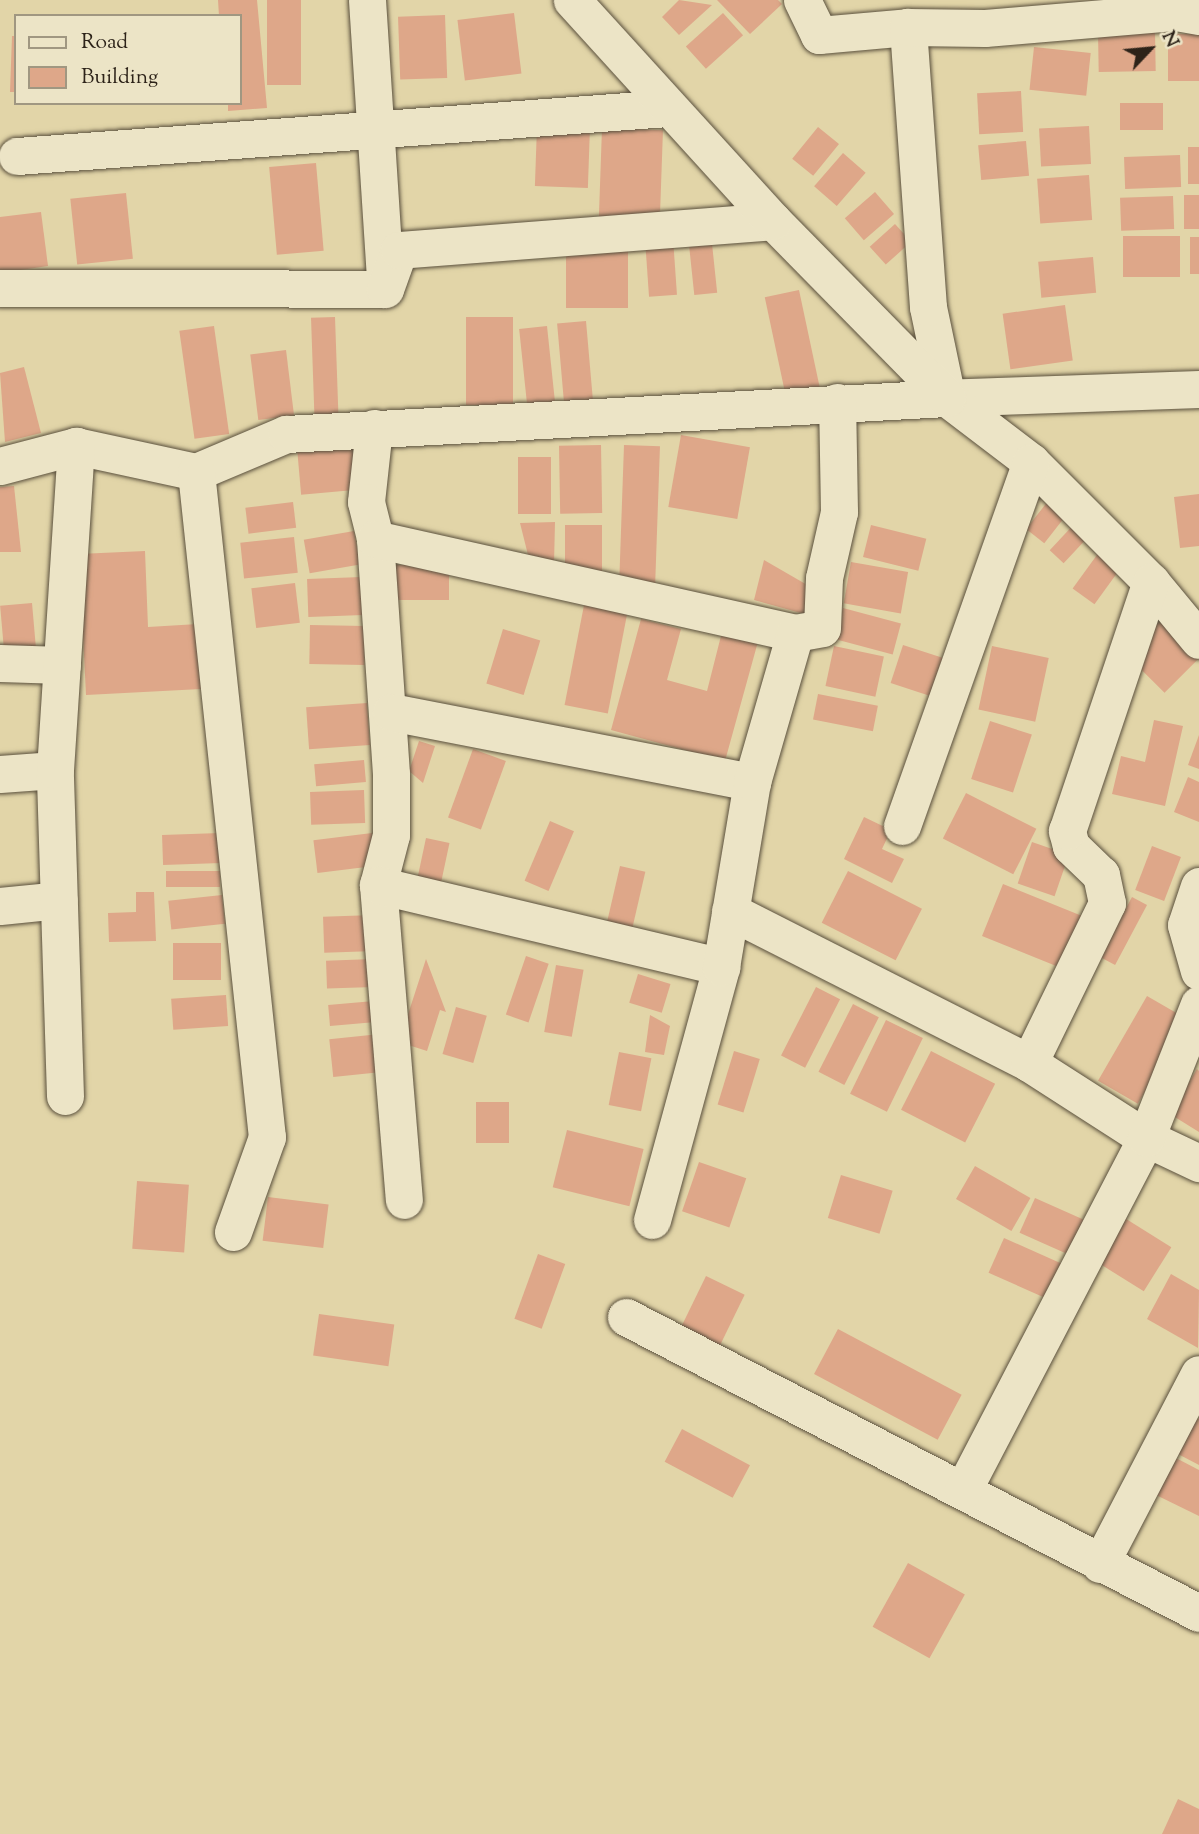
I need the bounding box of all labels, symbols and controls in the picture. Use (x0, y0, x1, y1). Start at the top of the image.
legend (14, 14, 242, 105)
north arrow (1115, 14, 1185, 84)
text: N (1154, 27, 1185, 52)
text: Road (81, 28, 128, 58)
text: Building (81, 63, 158, 93)

